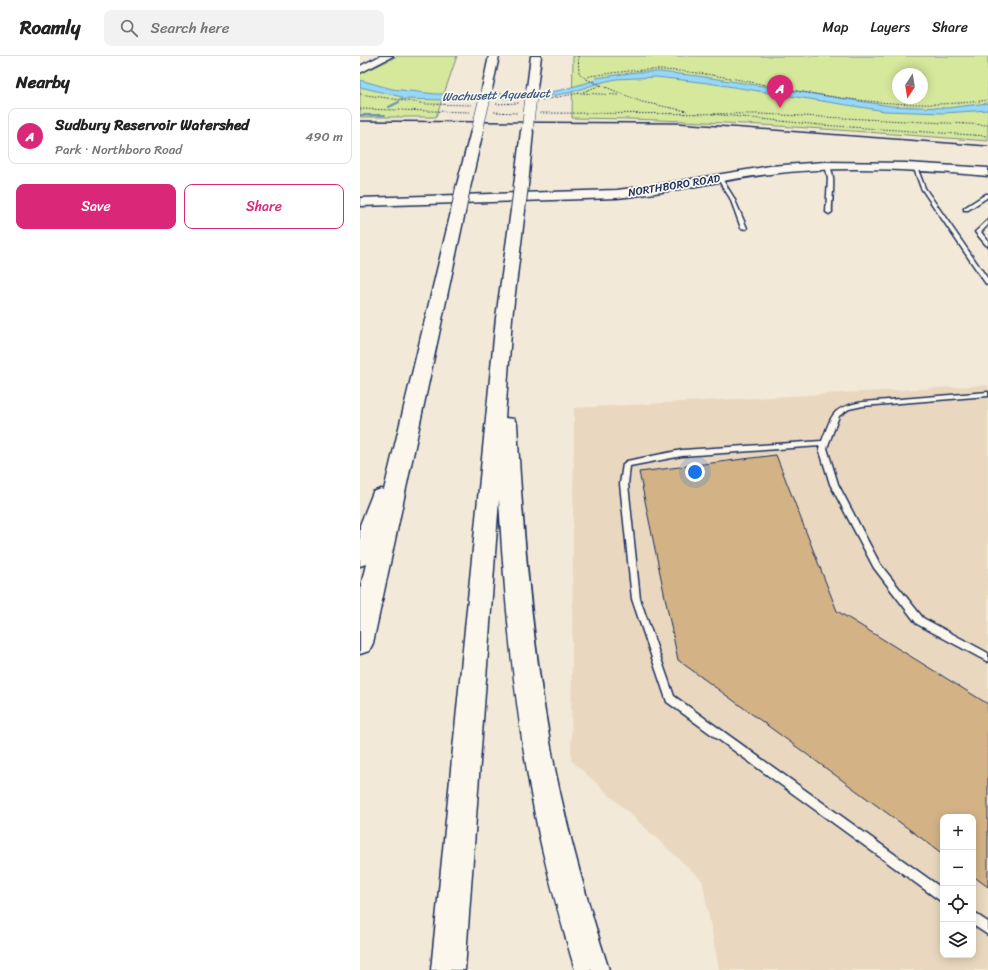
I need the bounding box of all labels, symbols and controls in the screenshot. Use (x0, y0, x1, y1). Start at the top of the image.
search box (104, 10, 384, 46)
text: Roamly (20, 11, 80, 44)
text: Search here (150, 15, 229, 41)
text: Map (823, 15, 848, 40)
text: Layers (870, 15, 910, 40)
text: Share (932, 15, 968, 40)
icon: search (118, 17, 140, 39)
text: Nearby (16, 67, 70, 97)
north arrow (892, 68, 928, 104)
pin: A (767, 75, 793, 108)
water label: Wachusett Aqueduct (442, 82, 552, 108)
text: Sudbury Reservoir Watershed (55, 112, 249, 138)
text: A (26, 125, 34, 148)
text: 490 m (305, 125, 343, 148)
text: Park · Northboro Road (55, 138, 182, 161)
street label: NORTHBORO ROAD (627, 169, 722, 202)
button: Save (16, 184, 176, 229)
button: Share (184, 184, 344, 229)
your location (685, 462, 705, 482)
map controls (940, 814, 976, 958)
button: + (940, 814, 976, 850)
button: − (940, 850, 976, 886)
button: locate (940, 886, 976, 922)
button: layers (940, 922, 976, 958)

